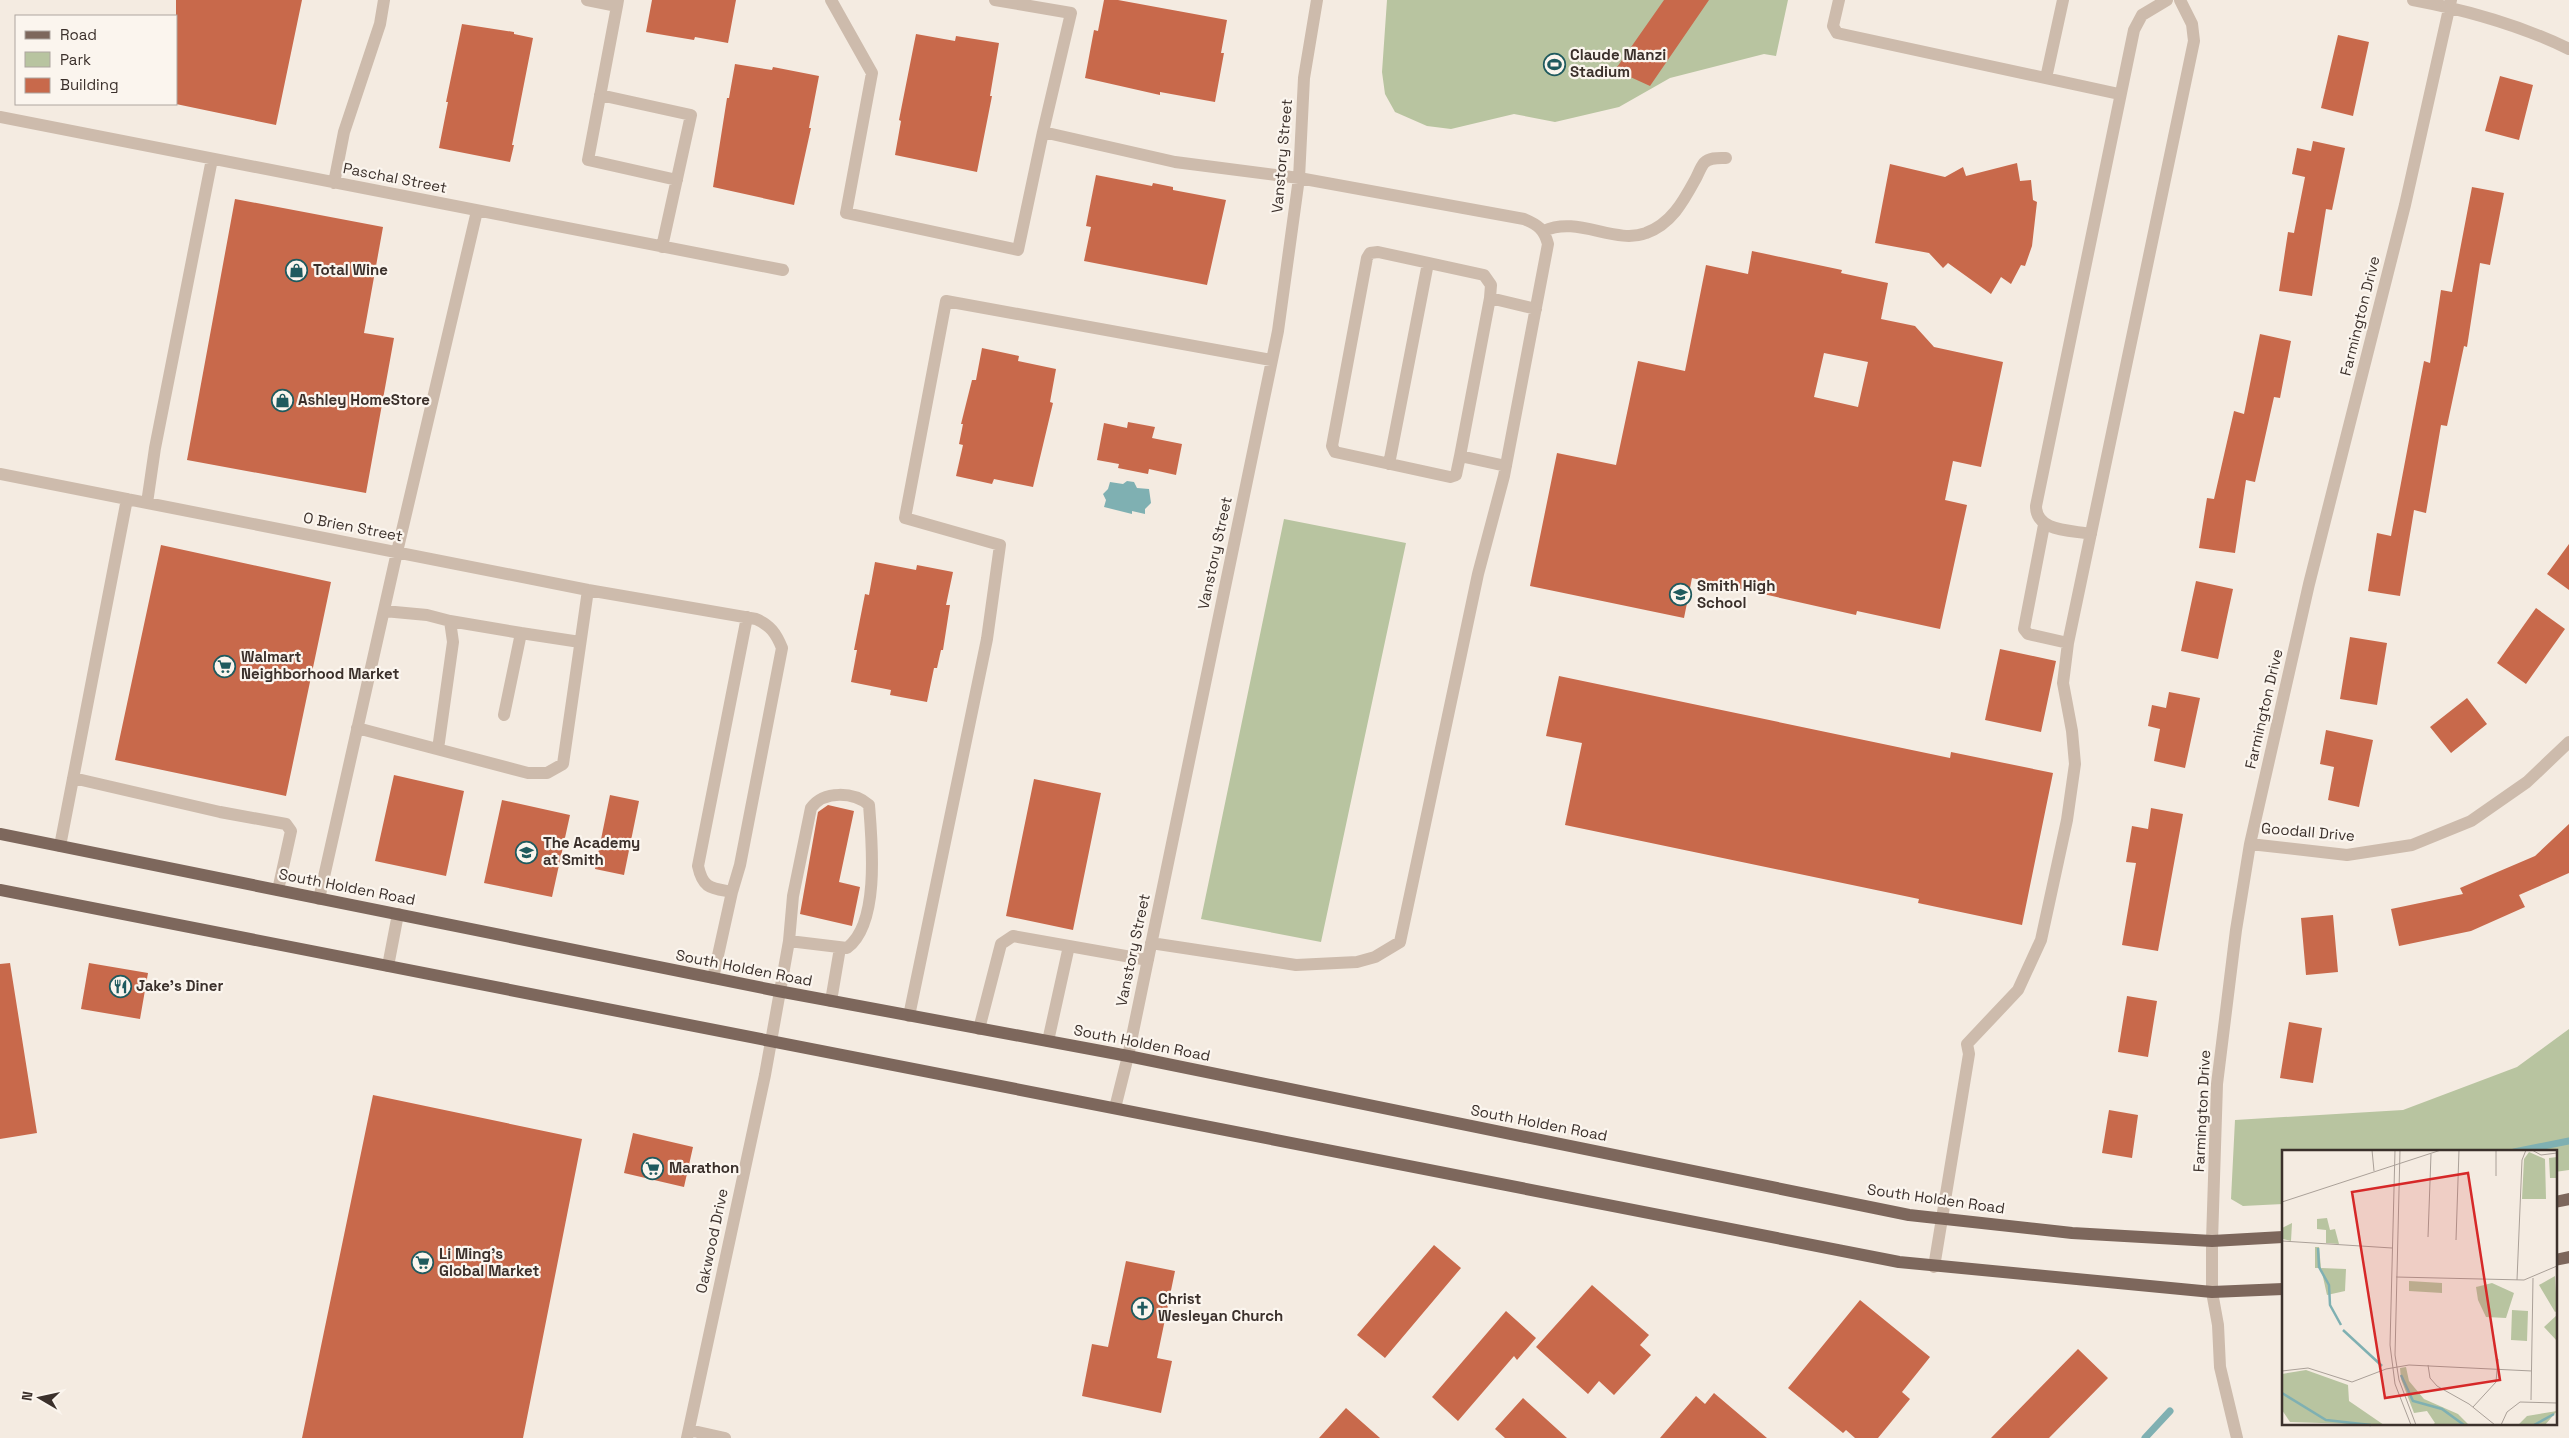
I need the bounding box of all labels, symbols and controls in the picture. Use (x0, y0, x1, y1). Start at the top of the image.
legend (15, 15, 178, 105)
text: Road (60, 25, 97, 44)
place label: Claude Manzi Stadium (1570, 45, 1666, 81)
text: Park (60, 50, 91, 69)
sports icon: Claude Manzi Stadium (1542, 52, 1566, 76)
text: Building (60, 75, 119, 94)
street label: Vanstory Street (1267, 98, 1296, 214)
street label: Paschal Street (342, 158, 449, 197)
street label: Farmington Drive (2335, 254, 2384, 378)
shop icon: Total Wine (285, 258, 309, 282)
place label: Total Wine (313, 260, 388, 279)
shop icon: Ashley HomeStore (270, 388, 294, 412)
place label: Ashley HomeStore (298, 390, 430, 409)
street label: Vanstory Street (1193, 495, 1236, 611)
street label: O Brien Street (302, 508, 405, 545)
place label: Smith High School (1697, 576, 1775, 612)
school or university icon: Smith High School (1669, 583, 1693, 607)
place label: Walmart Neighborhood Market (241, 647, 399, 683)
street label: Farmington Drive (2240, 647, 2287, 771)
supermarket icon: Walmart Neighborhood Market (213, 654, 237, 678)
street label: Goodall Drive (2260, 818, 2356, 845)
place label: The Academy at Smith (543, 833, 640, 869)
school or university icon: The Academy at Smith (515, 840, 539, 864)
street label: South Holden Road (277, 864, 417, 909)
street label: Vanstory Street (1111, 892, 1154, 1008)
street label: South Holden Road (674, 945, 814, 990)
restaurant icon: Jake's Diner (108, 974, 132, 998)
place label: Jake's Diner (136, 976, 223, 995)
street label: South Holden Road (1072, 1020, 1212, 1065)
street label: Farmington Drive (2189, 1049, 2214, 1173)
street label: South Holden Road (1469, 1100, 1609, 1145)
inset map (2282, 1150, 2556, 1426)
supermarket icon: Marathon (641, 1156, 665, 1180)
place label: Marathon (669, 1158, 739, 1177)
street label: South Holden Road (1866, 1179, 2006, 1218)
street label: Oakwood Drive (691, 1187, 732, 1295)
place label: Li Ming's Global Market (439, 1244, 539, 1280)
supermarket icon: Li Ming's Global Market (411, 1251, 435, 1275)
place label: Christ Wesleyan Church (1158, 1289, 1283, 1325)
church icon: Christ Wesleyan Church (1130, 1296, 1154, 1320)
north arrow (15, 1373, 65, 1423)
text: N (18, 1390, 37, 1402)

